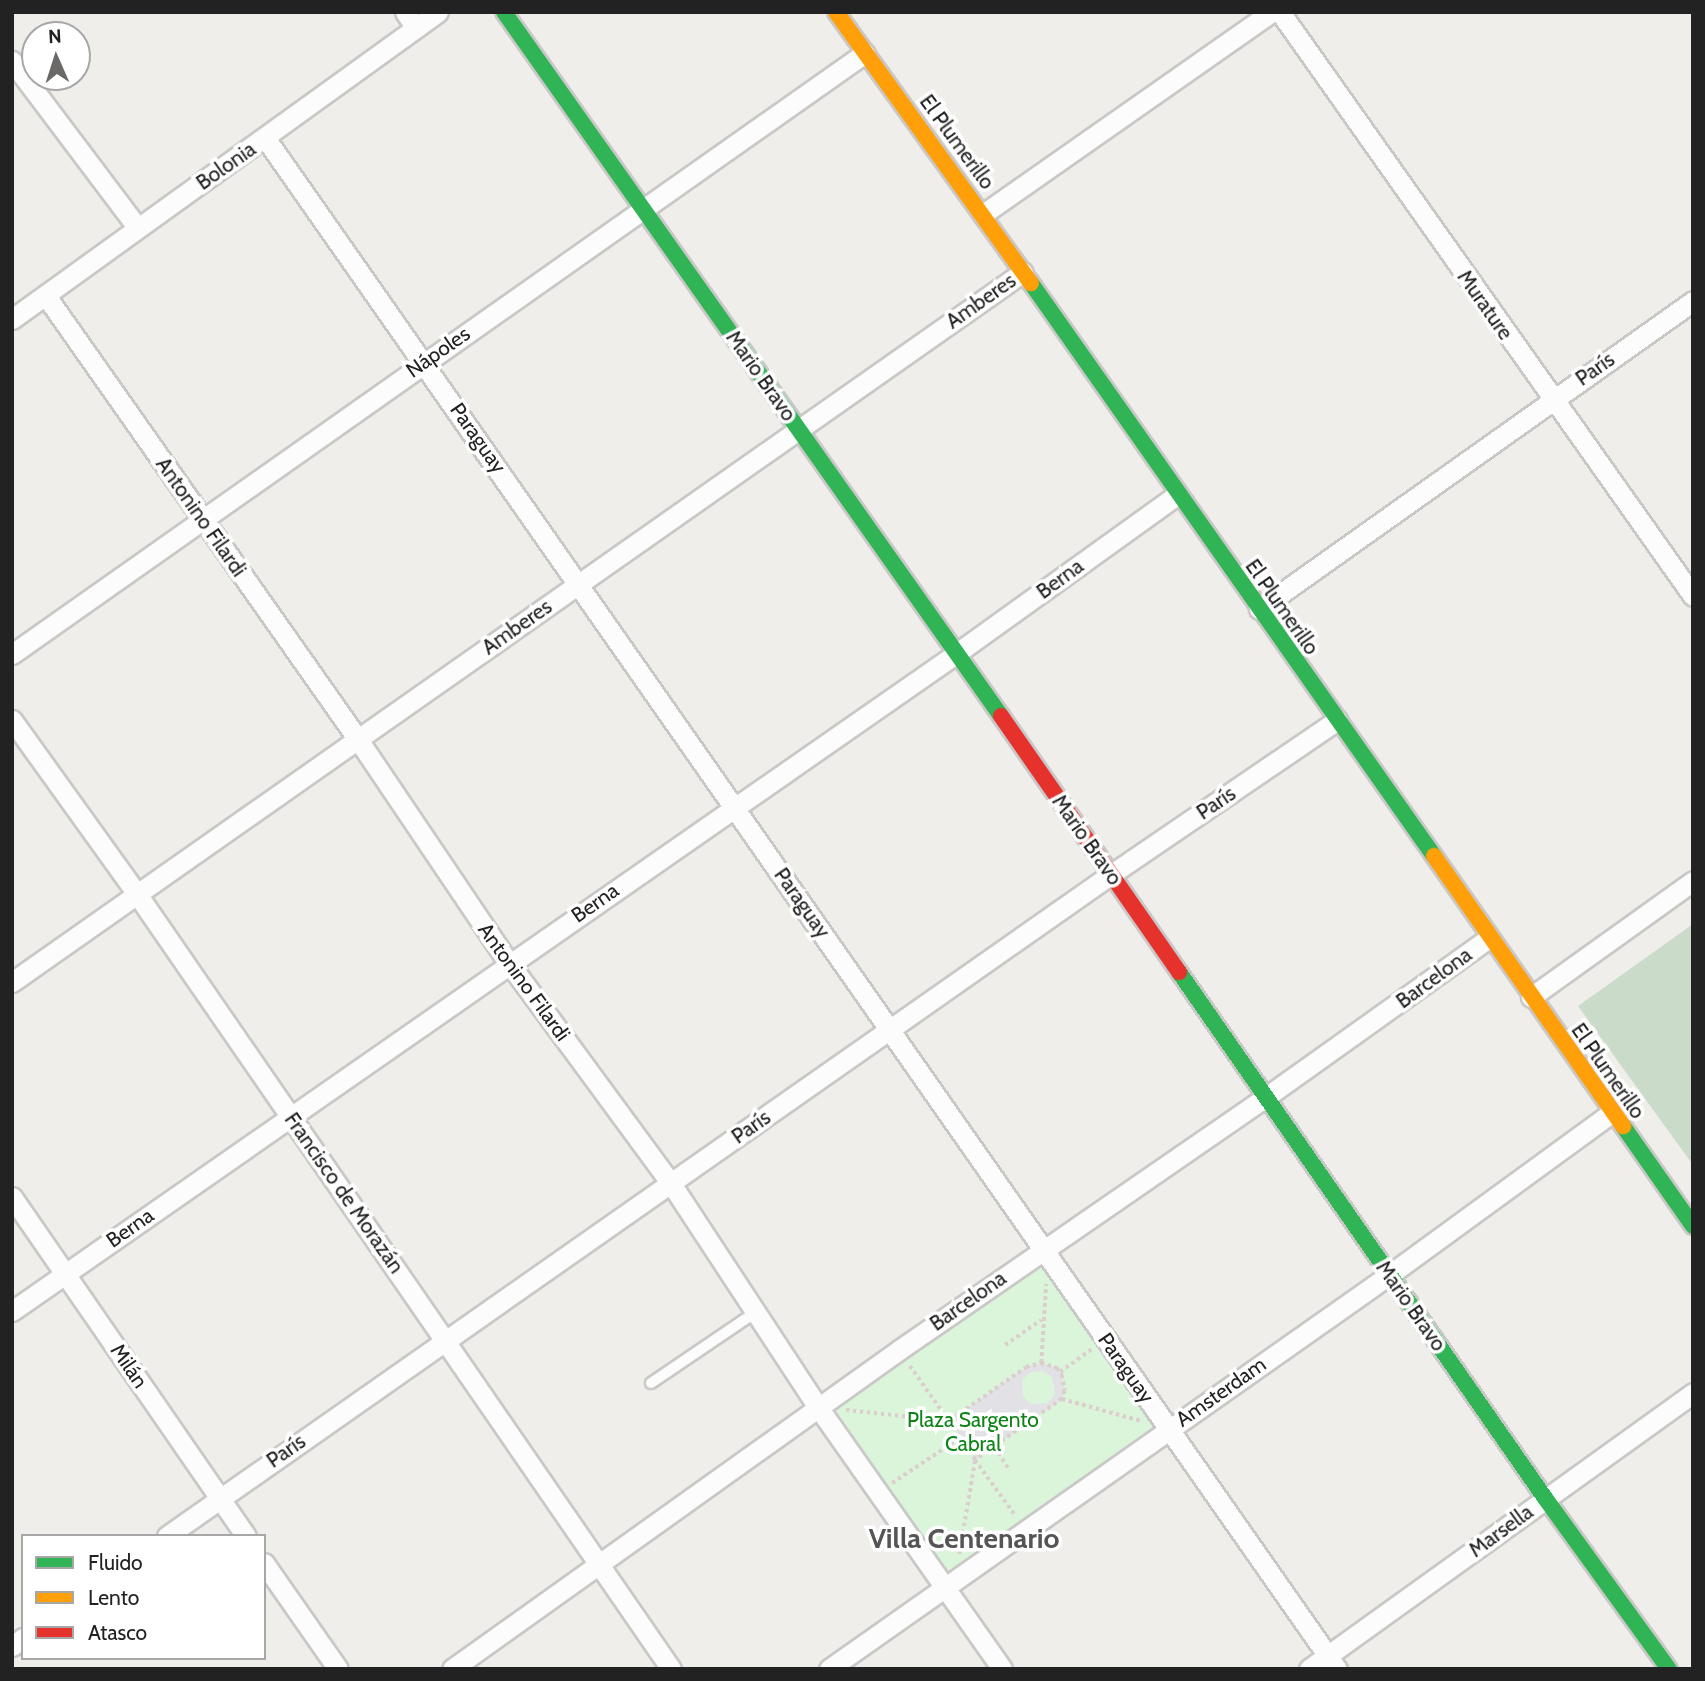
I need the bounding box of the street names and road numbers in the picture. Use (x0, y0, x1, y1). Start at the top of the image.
street label: El Plumerillo (914, 90, 1000, 194)
street label: Bolonia (191, 137, 261, 195)
street label: Murature (1452, 265, 1518, 345)
street label: Amberes (941, 268, 1021, 334)
street label: Nápoles (401, 321, 475, 383)
street label: Mario Bravo (721, 326, 801, 426)
street label: París (1571, 347, 1619, 391)
street label: Paraguay (445, 398, 511, 478)
street label: Antonino Filardi (151, 452, 251, 582)
street label: Berna (1032, 554, 1088, 604)
street label: El Plumerillo (1240, 554, 1324, 660)
street label: Amberes (477, 594, 557, 660)
street label: París (1192, 781, 1240, 825)
street label: Mario Bravo (1047, 790, 1127, 890)
street label: Paraguay (769, 863, 835, 943)
street label: Berna (567, 878, 623, 928)
street label: Antonino Filardi (473, 918, 575, 1046)
street label: Barcelona (1391, 942, 1477, 1014)
street label: El Plumerillo (1566, 1018, 1650, 1124)
street label: París (727, 1105, 775, 1149)
street label: Francisco de Morazán (279, 1108, 409, 1278)
street label: Berna (102, 1203, 158, 1253)
street label: Mario Bravo (1371, 1256, 1451, 1356)
street label: Barcelona (925, 1266, 1011, 1336)
street label: Paraguay (1093, 1328, 1159, 1408)
street label: Milán (105, 1339, 153, 1393)
street label: Amsterdam (1171, 1352, 1271, 1432)
street label: París (262, 1429, 310, 1473)
street label: Marsella (1464, 1499, 1538, 1563)

